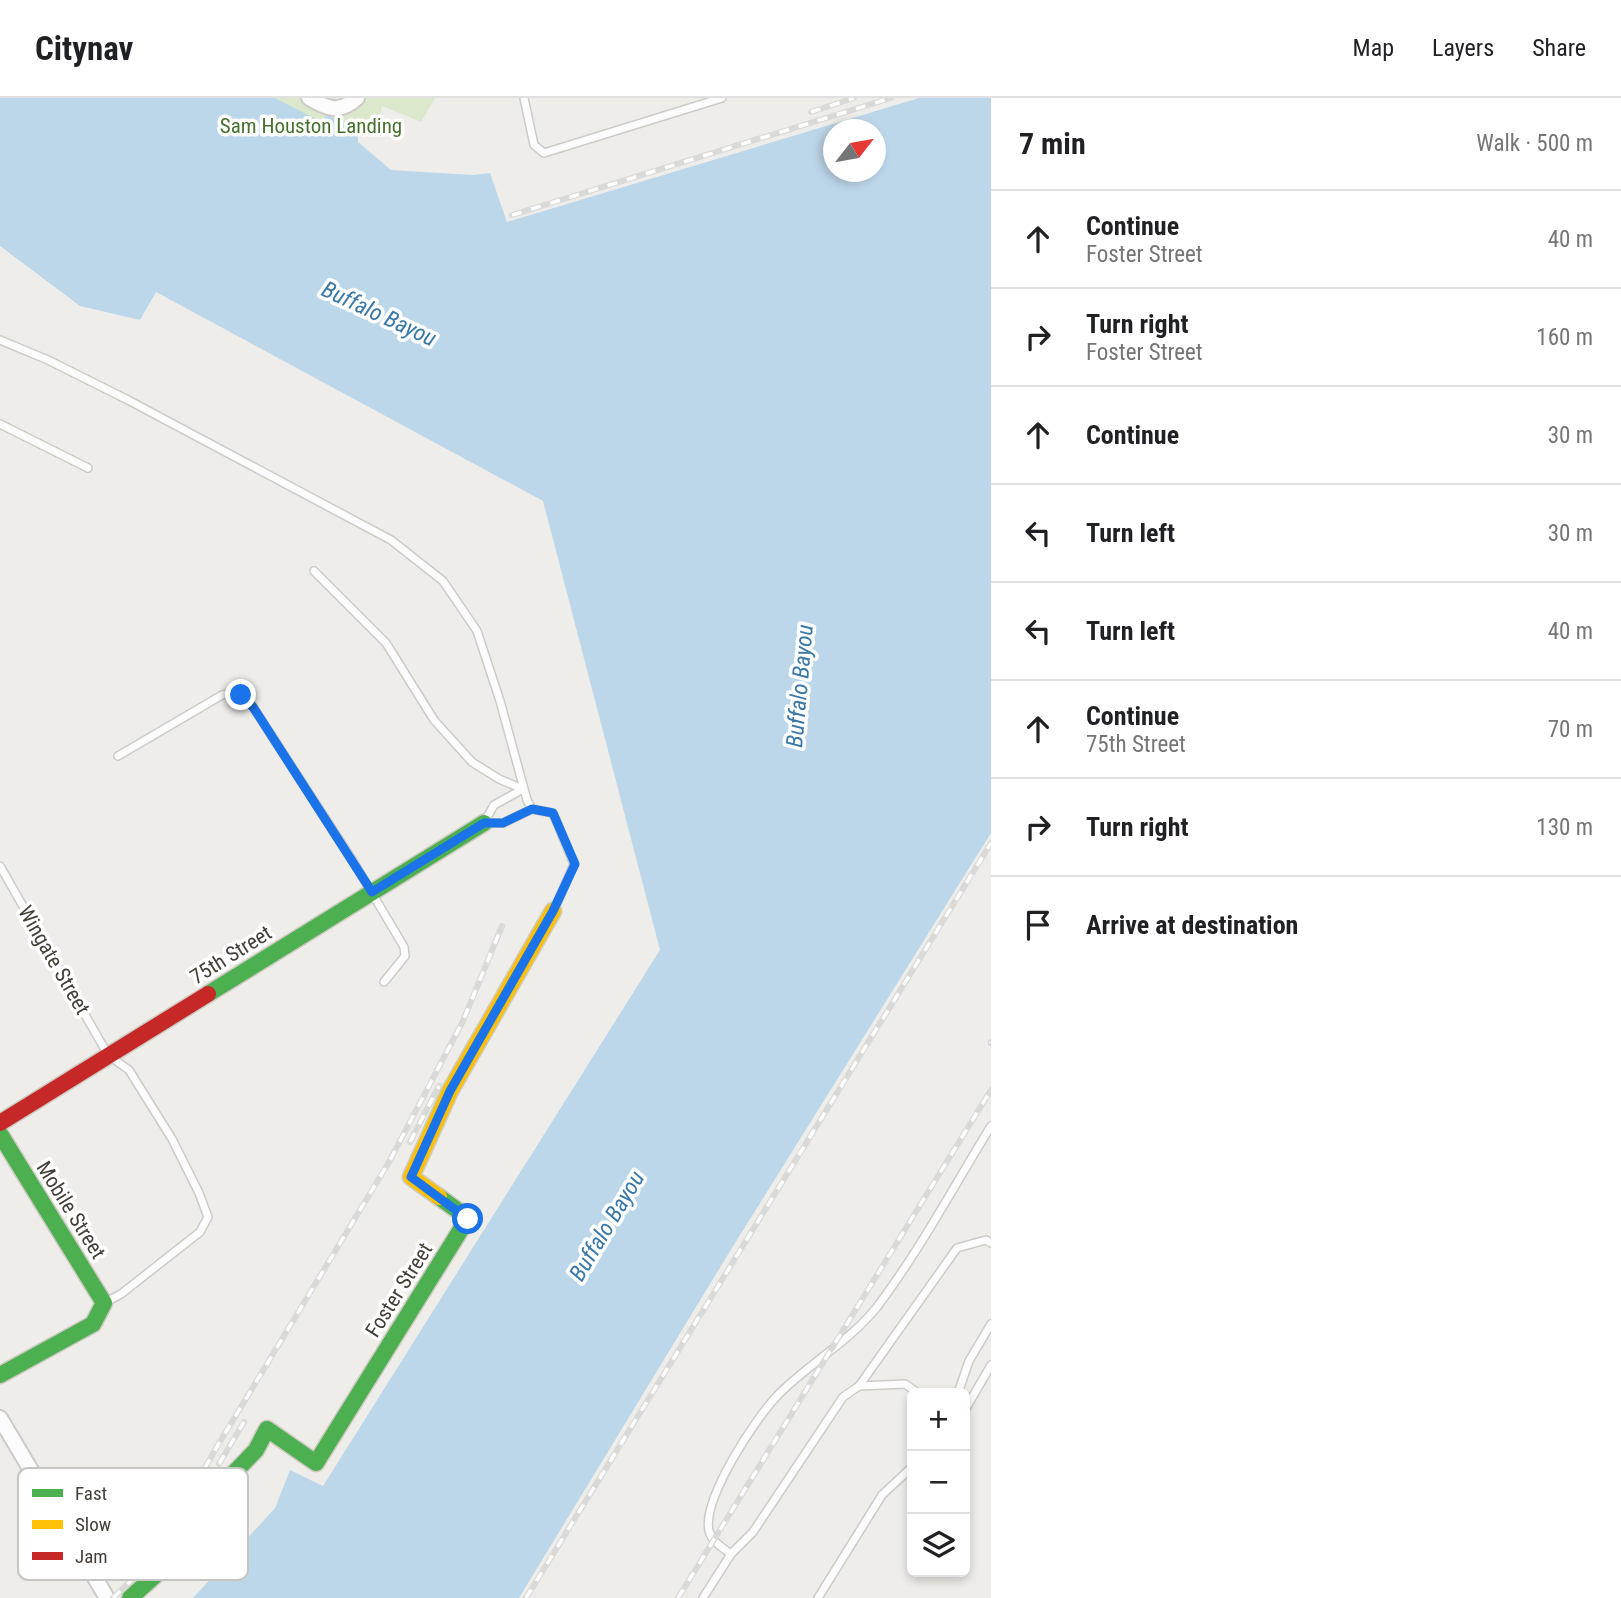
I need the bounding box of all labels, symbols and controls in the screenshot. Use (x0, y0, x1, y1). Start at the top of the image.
text: Citynav (35, 29, 133, 68)
text: Map (1353, 34, 1394, 62)
text: Layers (1432, 34, 1494, 62)
text: Share (1532, 34, 1586, 62)
park label: Sam Houston Landing (220, 114, 402, 138)
north arrow (823, 119, 886, 182)
text: 7 min (1019, 126, 1086, 161)
text: Walk · 500 m (1476, 130, 1593, 157)
text: Continue (1086, 211, 1179, 241)
icon: ahead (1019, 220, 1057, 258)
text: 40 m (1548, 226, 1593, 253)
text: Foster Street (1086, 241, 1203, 268)
water label: Buffalo Bayou (318, 276, 441, 352)
text: Turn right (1086, 309, 1188, 339)
icon: right (1019, 318, 1057, 356)
text: 160 m (1536, 324, 1593, 351)
text: Foster Street (1086, 339, 1203, 366)
icon: ahead (1019, 416, 1057, 454)
text: Continue (1086, 420, 1179, 450)
text: 30 m (1548, 422, 1593, 449)
icon: left (1019, 514, 1057, 552)
text: Turn left (1086, 518, 1175, 548)
text: 30 m (1548, 520, 1593, 547)
icon: left (1019, 612, 1057, 650)
text: Turn left (1086, 616, 1175, 646)
text: 40 m (1548, 618, 1593, 645)
water label: Buffalo Bayou (781, 623, 819, 749)
route end (225, 679, 256, 710)
text: Continue (1086, 701, 1179, 731)
icon: ahead (1019, 710, 1057, 748)
text: 70 m (1548, 716, 1593, 743)
text: 75th Street (1086, 731, 1186, 758)
icon: right (1019, 808, 1057, 846)
text: Turn right (1086, 812, 1188, 842)
text: 130 m (1536, 814, 1593, 841)
street label: Wingate Street (13, 901, 95, 1019)
icon: arrive (1019, 906, 1057, 944)
text: Arrive at destination (1086, 910, 1298, 940)
street label: 75th Street (186, 921, 276, 989)
street label: Mobile Street (32, 1157, 110, 1263)
water label: Buffalo Bayou (564, 1166, 650, 1286)
route start (452, 1203, 483, 1234)
street label: Foster Street (361, 1238, 437, 1342)
map controls (907, 1388, 970, 1577)
button: + (907, 1388, 970, 1451)
button: − (907, 1451, 970, 1514)
legend (18, 1468, 248, 1580)
text: Fast (75, 1482, 107, 1505)
text: Slow (75, 1513, 111, 1536)
button: layers (907, 1514, 970, 1577)
text: Jam (75, 1545, 108, 1568)

